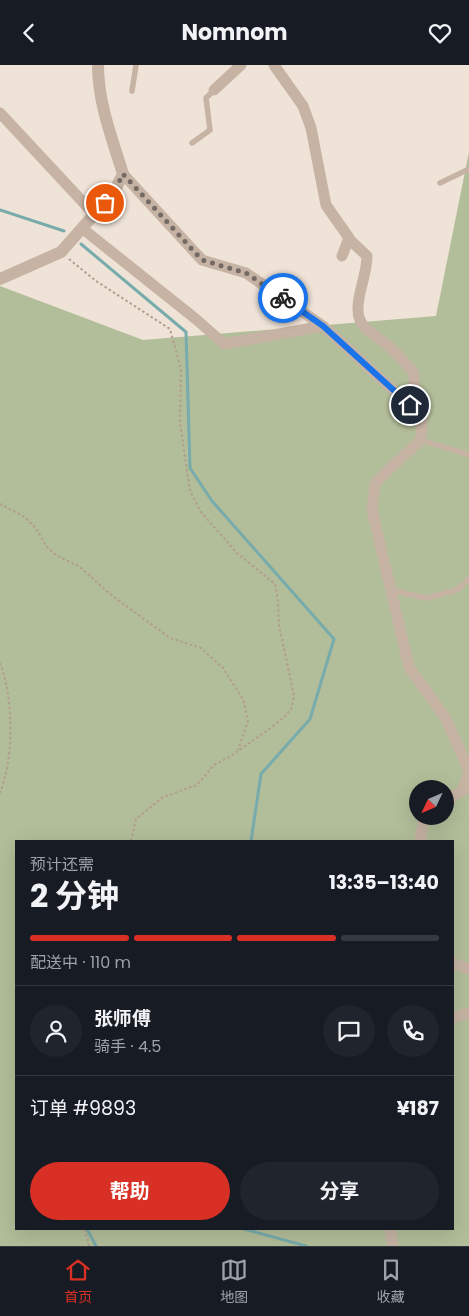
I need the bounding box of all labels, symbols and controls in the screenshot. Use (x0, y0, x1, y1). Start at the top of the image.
text: Nomnom (182, 17, 288, 48)
icon: back (15, 19, 43, 47)
icon: heart (426, 19, 454, 47)
pin (84, 182, 126, 224)
icon: bag (91, 189, 119, 217)
courier (258, 273, 308, 323)
icon: bike (269, 284, 297, 312)
pin (389, 384, 431, 426)
icon: home (396, 391, 424, 419)
north arrow (409, 780, 454, 825)
map controls (409, 780, 454, 825)
text: 预计还需 (30, 853, 94, 876)
text: 13:35–13:40 (329, 869, 439, 896)
text: 2 分钟 (30, 873, 119, 918)
text: 配送中 · 110 m (30, 951, 131, 974)
button: person (30, 1005, 82, 1057)
text: 张师傅 (94, 1005, 151, 1032)
button: chat (323, 1005, 375, 1057)
button: phone (387, 1005, 439, 1057)
text: 骑手 · 4.5 (94, 1035, 161, 1058)
text: 订单 #9893 (30, 1095, 136, 1122)
text: ¥187 (397, 1095, 439, 1122)
button: 帮助 (30, 1162, 230, 1220)
button: 分享 (240, 1162, 439, 1220)
tab: 首页 (64, 1256, 92, 1308)
tab: 地图 (220, 1256, 248, 1308)
tab: 收藏 (377, 1256, 405, 1308)

